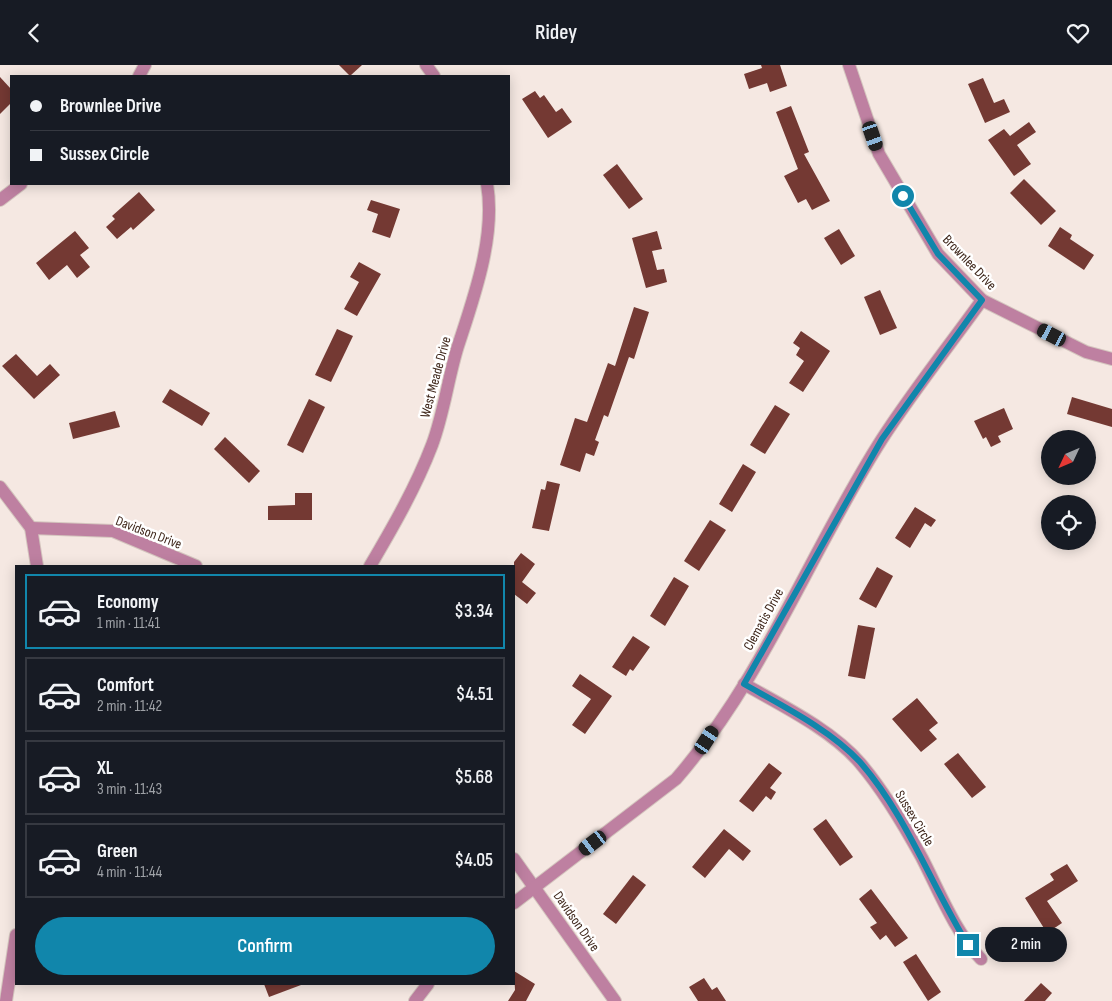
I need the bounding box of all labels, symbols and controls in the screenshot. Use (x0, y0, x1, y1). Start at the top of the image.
icon: back (20, 19, 48, 47)
text: Ridey (535, 19, 577, 46)
icon: heart (1064, 19, 1092, 47)
text: Brownlee Drive (60, 95, 161, 118)
car (861, 119, 884, 153)
text: Sussex Circle (60, 143, 149, 166)
route start (892, 185, 914, 207)
street label: Brownlee Drive (939, 231, 1000, 293)
car (1035, 322, 1068, 348)
street label: West Meade Drive (416, 335, 454, 420)
north arrow (1041, 430, 1096, 485)
map controls (1041, 430, 1096, 550)
button: locate (1041, 495, 1096, 550)
street label: Davidson Drive (113, 512, 184, 553)
street label: Clematis Drive (740, 585, 787, 653)
icon: car (37, 589, 82, 634)
text: Economy (97, 591, 159, 614)
text: $3.34 (454, 600, 493, 623)
text: 1 min · 11:41 (97, 614, 160, 633)
icon: car (37, 672, 82, 717)
text: Comfort (97, 674, 154, 697)
text: $4.51 (456, 683, 493, 706)
text: 2 min · 11:42 (97, 697, 162, 716)
car (692, 723, 721, 757)
icon: car (37, 755, 82, 800)
text: XL (97, 757, 113, 780)
text: $5.68 (454, 766, 493, 789)
text: 3 min · 11:43 (97, 780, 162, 799)
street label: Sussex Circle (891, 787, 938, 849)
car (576, 828, 609, 858)
icon: car (37, 838, 82, 883)
text: Green (97, 840, 137, 863)
text: $4.05 (455, 849, 493, 872)
text: 4 min · 11:44 (97, 863, 162, 882)
street label: Davidson Drive (550, 888, 603, 955)
button: Confirm (35, 917, 495, 975)
callout: 2 min (986, 927, 1068, 963)
route end (957, 934, 979, 956)
text: 2 min (1011, 935, 1041, 954)

